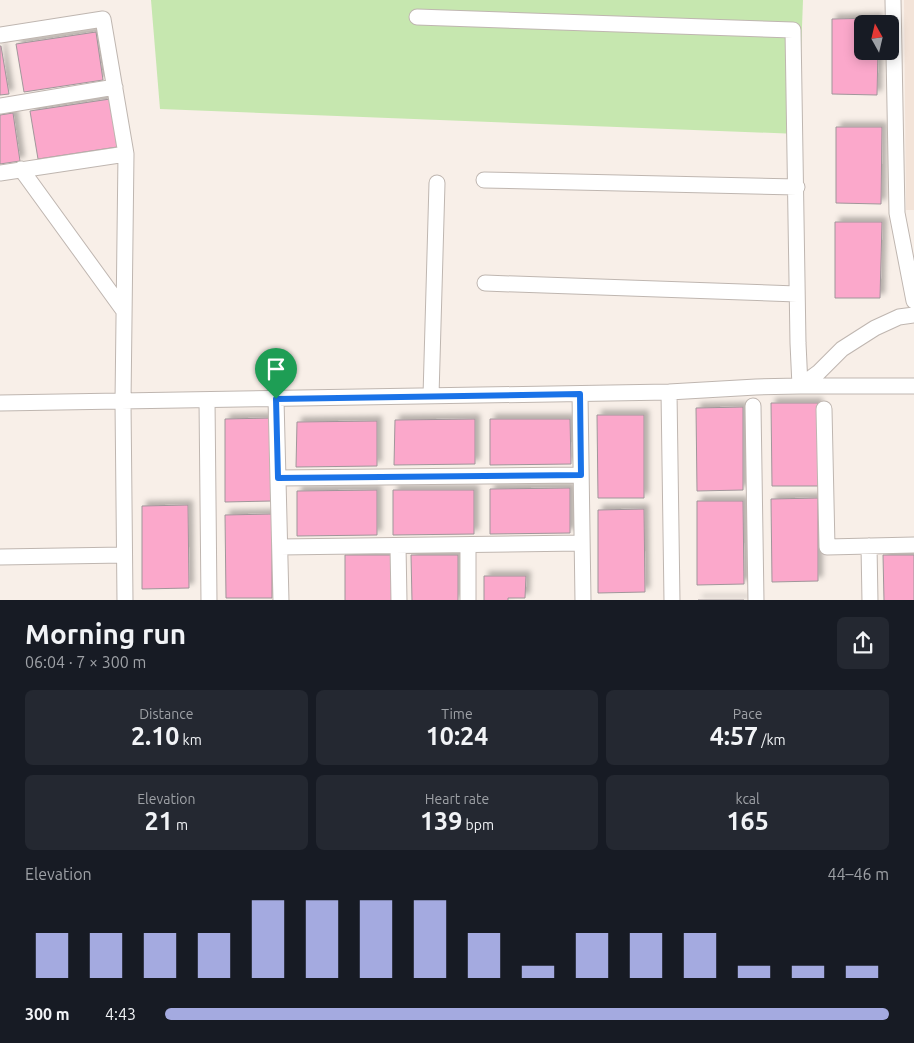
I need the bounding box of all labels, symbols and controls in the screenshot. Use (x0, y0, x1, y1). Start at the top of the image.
north arrow (854, 15, 899, 60)
map controls (854, 15, 899, 60)
pin (255, 348, 297, 399)
icon: arrive (262, 355, 290, 383)
button: share (837, 617, 889, 669)
text: Morning run (25, 618, 186, 649)
text: 06:04 · 7 × 300 m (25, 653, 146, 671)
text: Distance (139, 706, 193, 722)
text: Time (441, 706, 473, 722)
text: Pace (733, 706, 762, 722)
text: 2.10 (131, 722, 179, 750)
text: 10:24 (426, 722, 488, 750)
text: 4:57 (710, 722, 758, 750)
text: km (179, 732, 202, 748)
text: /km (758, 732, 786, 748)
text: Elevation (137, 791, 196, 807)
text: Heart rate (425, 791, 489, 807)
text: kcal (736, 791, 760, 807)
text: 21 (145, 807, 173, 835)
text: 139 (420, 807, 462, 835)
text: 165 (727, 807, 769, 835)
text: m (173, 817, 188, 833)
text: bpm (462, 817, 494, 833)
text: Elevation (25, 865, 92, 883)
text: 44–46 m (827, 865, 889, 883)
text: 300 m (25, 1005, 70, 1023)
text: 4:43 (105, 1005, 136, 1023)

